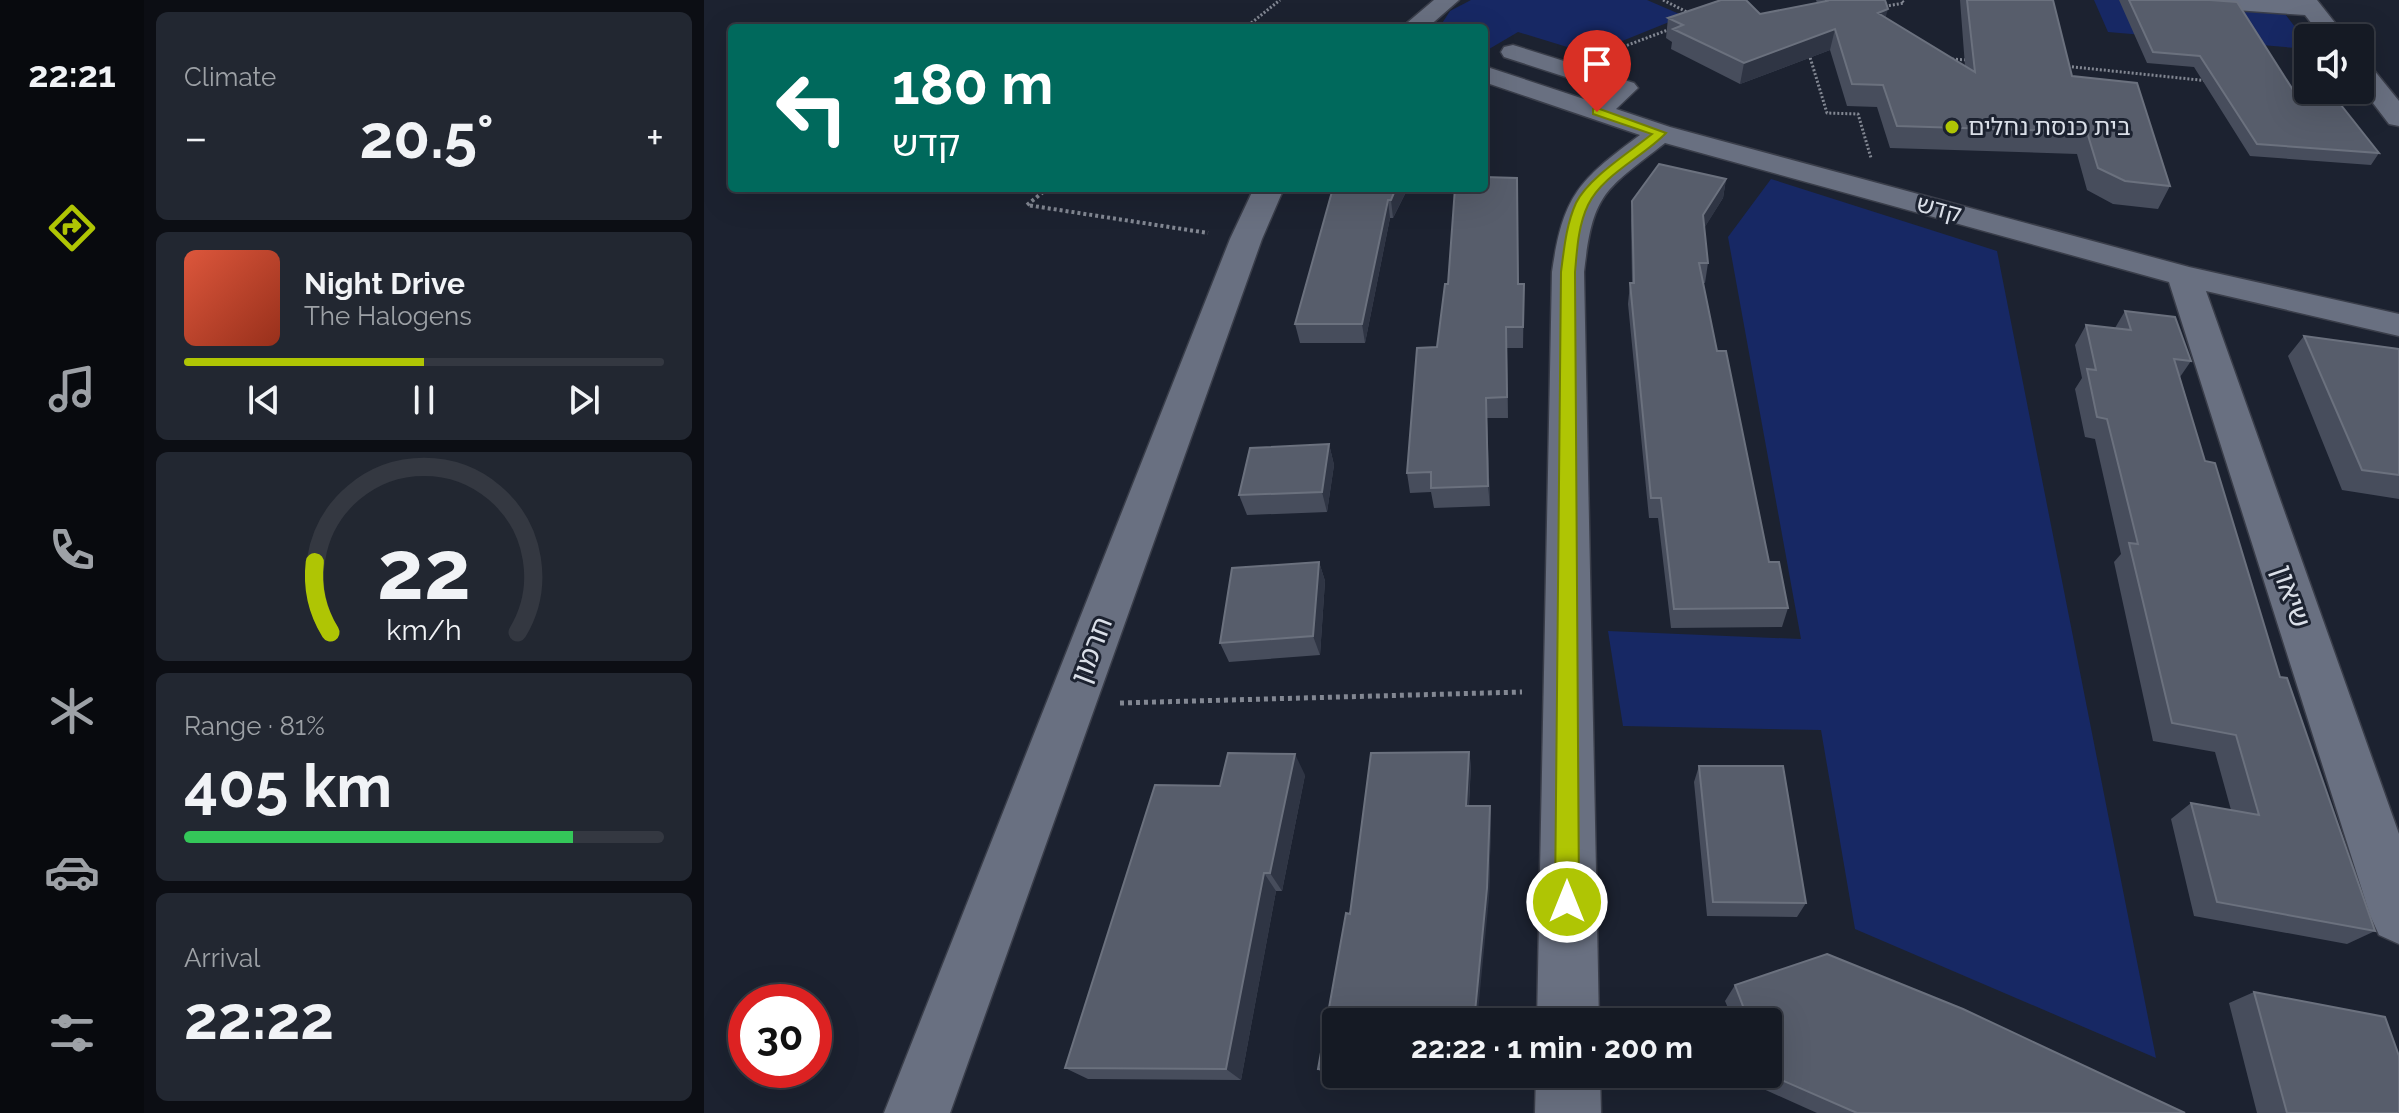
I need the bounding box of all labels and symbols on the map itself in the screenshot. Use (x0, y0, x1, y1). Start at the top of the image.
pin (1563, 30, 1631, 112)
place label: בית כנסת נחלים (1968, 112, 2131, 141)
marker: בית כנסת נחלים (1943, 118, 1961, 136)
street label: קדש (1913, 189, 1965, 228)
street label: שיאון (2266, 561, 2318, 632)
street label: חרמון (1064, 612, 1119, 688)
position arrow (1525, 860, 1609, 944)
speed limit sign: 30 (728, 984, 832, 1088)

